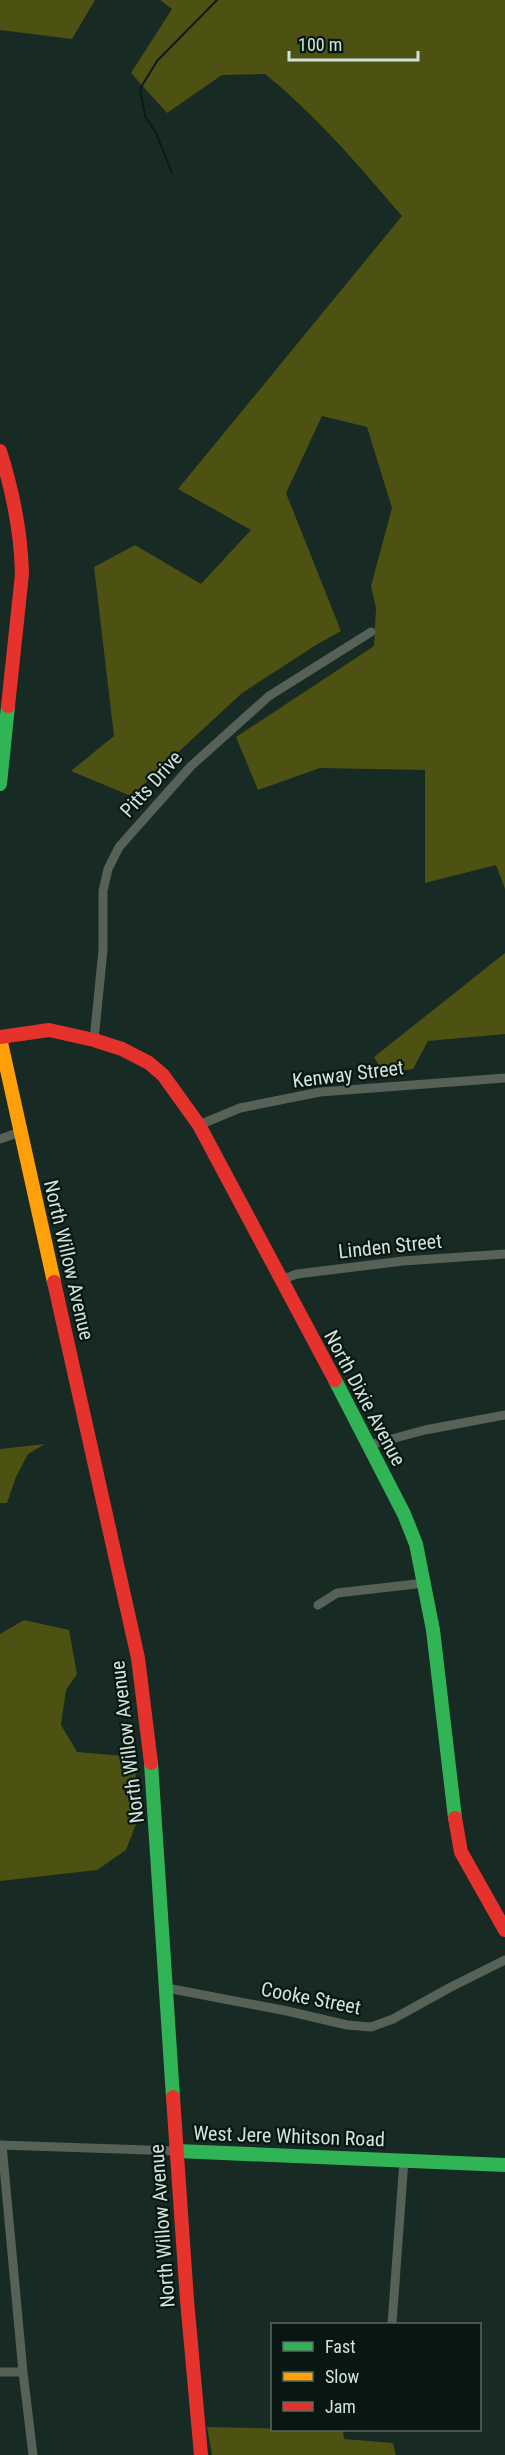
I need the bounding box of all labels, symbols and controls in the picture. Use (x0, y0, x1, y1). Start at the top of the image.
scale bar (289, 24, 418, 62)
text: 100 m (298, 34, 342, 55)
street label: Pitts Drive (115, 746, 187, 822)
street label: Kenway Street (291, 1055, 405, 1093)
street label: North Willow Avenue (39, 1178, 99, 1342)
street label: Linden Street (337, 1229, 443, 1263)
street label: North Dixie Avenue (319, 1326, 411, 1470)
street label: North Willow Avenue (105, 1659, 149, 1825)
street label: Cooke Street (259, 1977, 363, 2019)
street label: West Jere Whitson Road (193, 2121, 385, 2151)
street label: North Willow Avenue (144, 2144, 180, 2308)
legend (271, 2323, 481, 2431)
text: Fast (325, 2336, 356, 2357)
text: Slow (325, 2366, 360, 2387)
text: Jam (325, 2396, 356, 2417)

